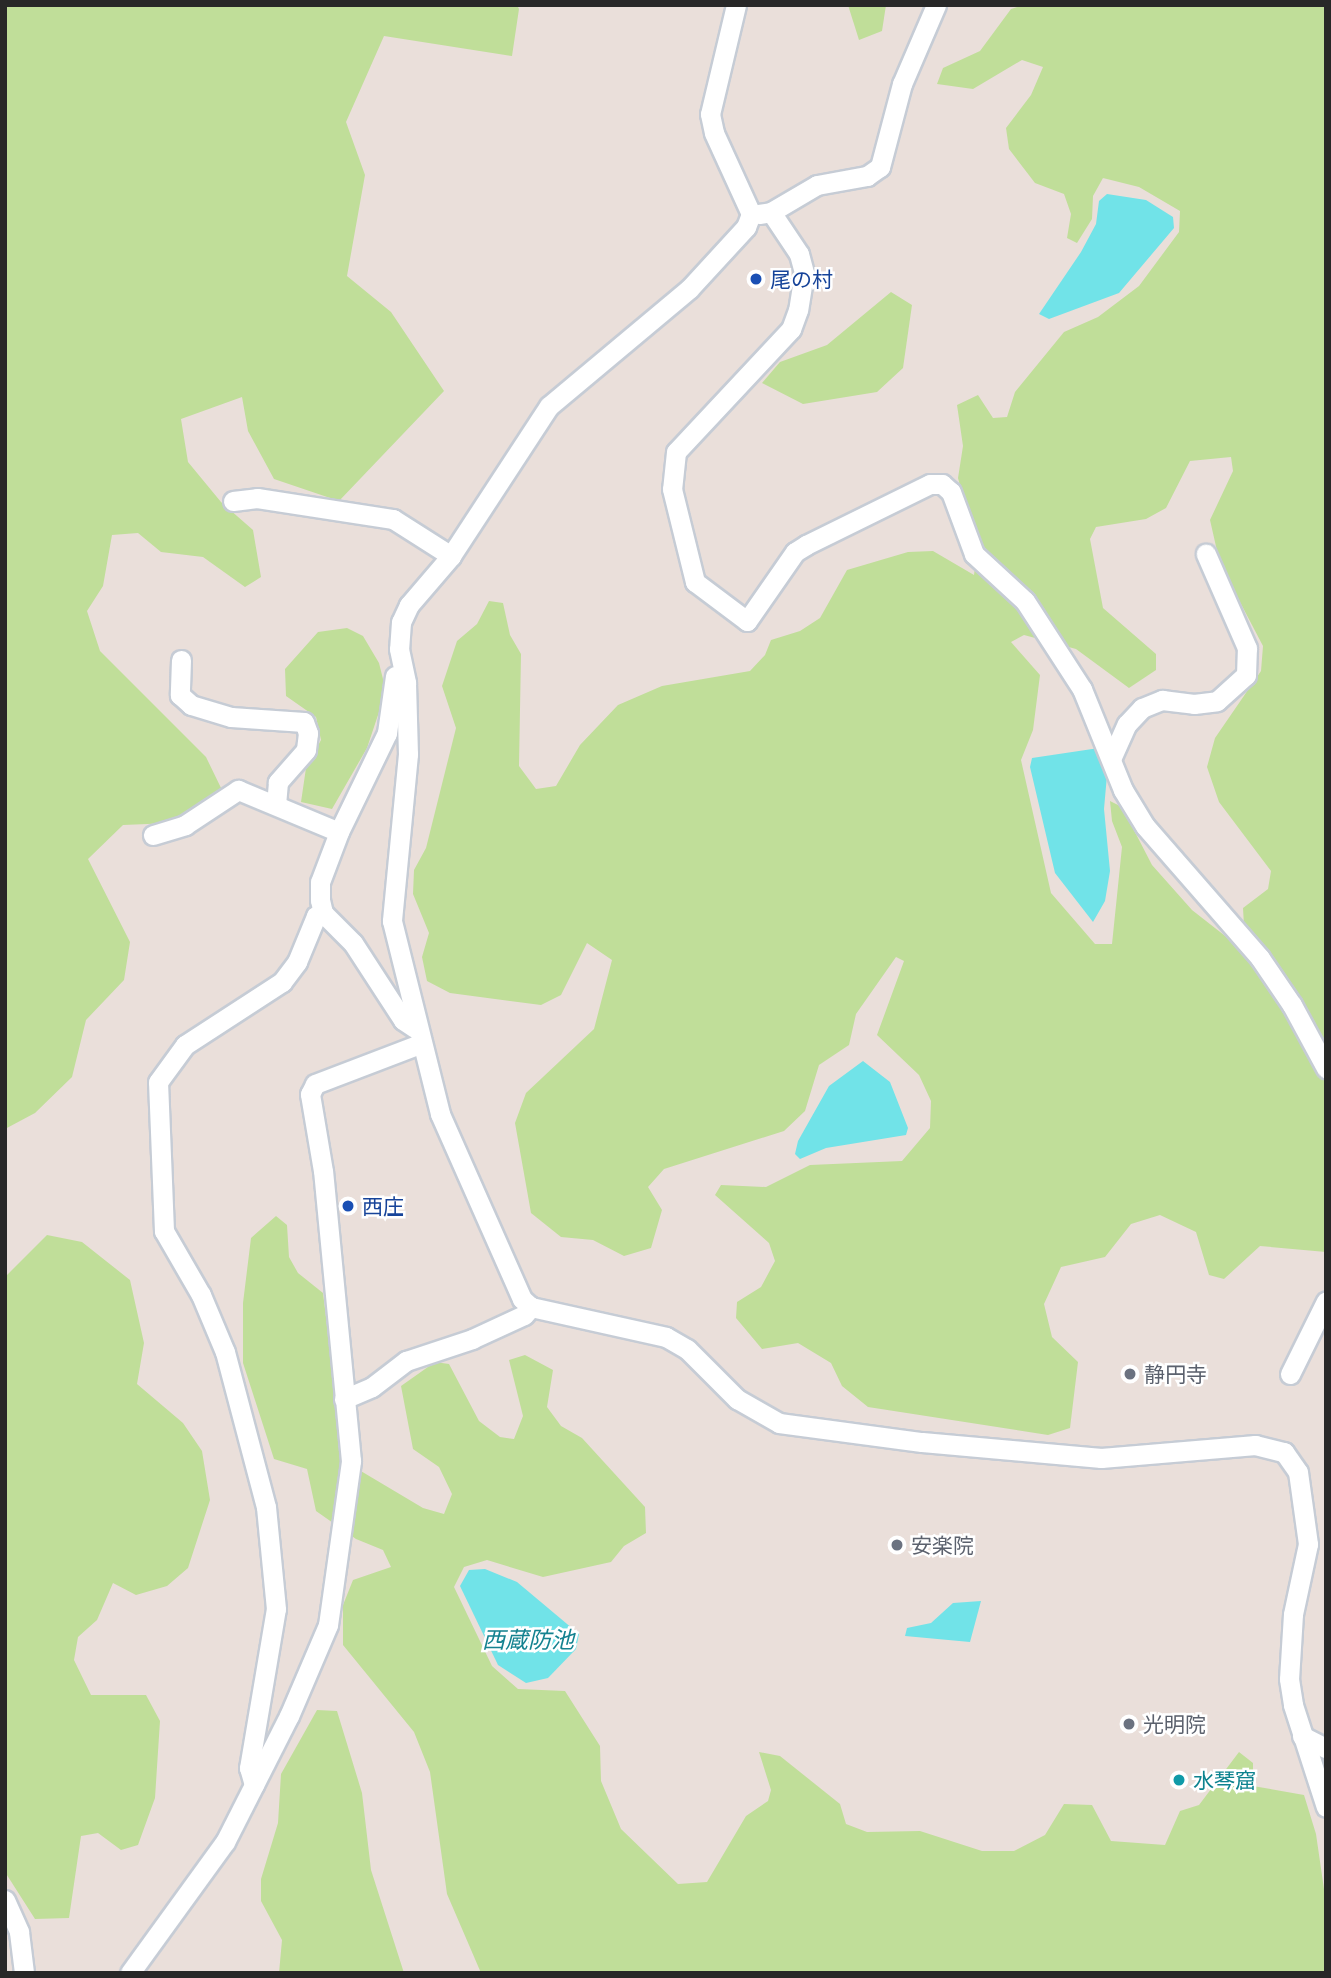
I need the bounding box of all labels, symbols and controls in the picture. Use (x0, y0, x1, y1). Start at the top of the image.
place label: 尾の村 (770, 266, 833, 292)
marker: 尾の村 (748, 271, 764, 287)
place label: 西庄 (362, 1193, 404, 1219)
marker: 西庄 (340, 1198, 356, 1214)
place label: 静円寺 (1144, 1361, 1207, 1387)
marker: 静円寺 (1122, 1366, 1138, 1382)
place label: 安楽院 (911, 1532, 974, 1558)
marker: 安楽院 (889, 1537, 905, 1553)
water label: 西蔵防池 (482, 1626, 574, 1654)
place label: 光明院 (1143, 1711, 1206, 1737)
marker: 光明院 (1121, 1716, 1137, 1732)
place label: 水琴窟 (1193, 1767, 1256, 1793)
marker: 水琴窟 (1171, 1772, 1187, 1788)

